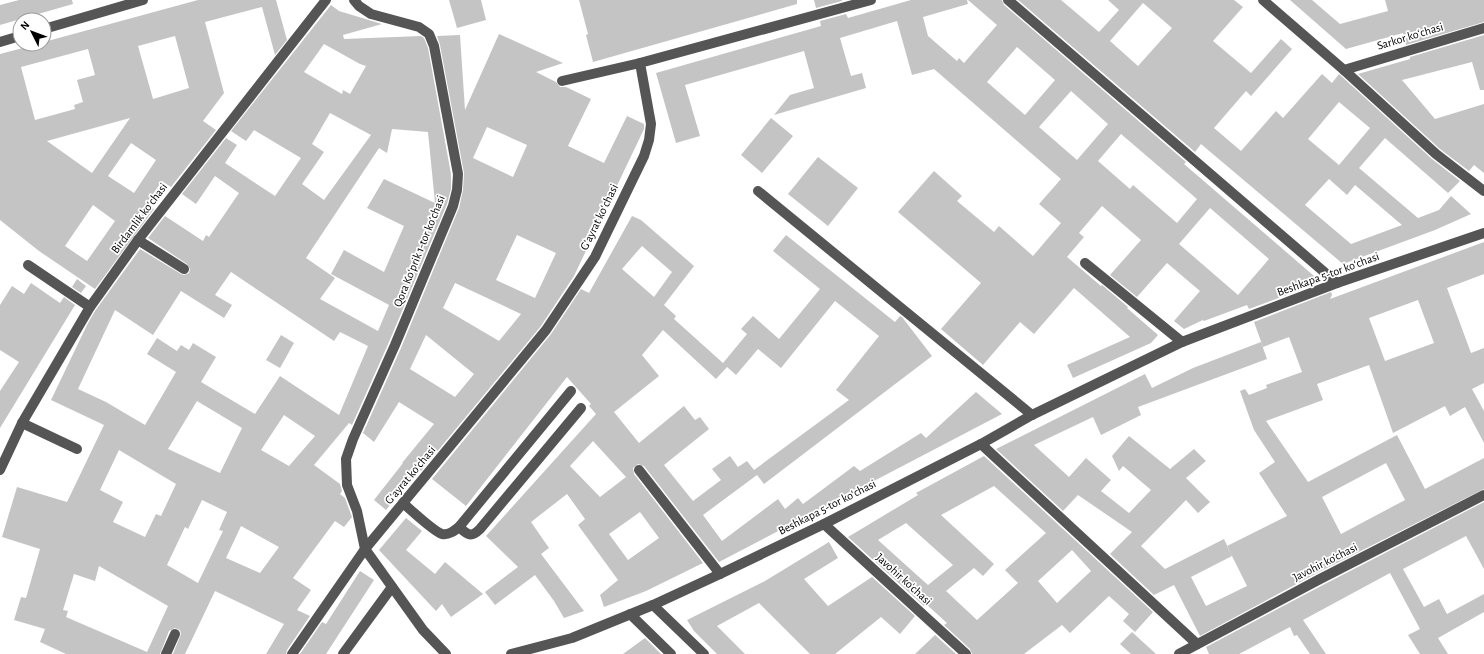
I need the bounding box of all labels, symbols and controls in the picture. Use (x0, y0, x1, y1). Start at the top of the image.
north arrow (12, 12, 52, 52)
text: N (18, 19, 32, 32)
street label: Sarkor koʻchasi (1375, 20, 1445, 52)
street label: Birdamlik koʻchasi (109, 181, 169, 255)
street label: Gʻayrat koʻchasi (578, 182, 621, 252)
street label: Qora Koʻprik 1-tor koʻchasi (391, 194, 448, 309)
street label: Beshkapa 5-tor koʻchasi (1275, 250, 1381, 298)
street label: Gʻayrat koʻchasi (382, 444, 438, 507)
street label: Beshkapa 5-tor koʻchasi (776, 477, 878, 537)
street label: Javohir ko'chasi (1291, 541, 1359, 583)
street label: Javohir ko'chasi (874, 551, 934, 607)

